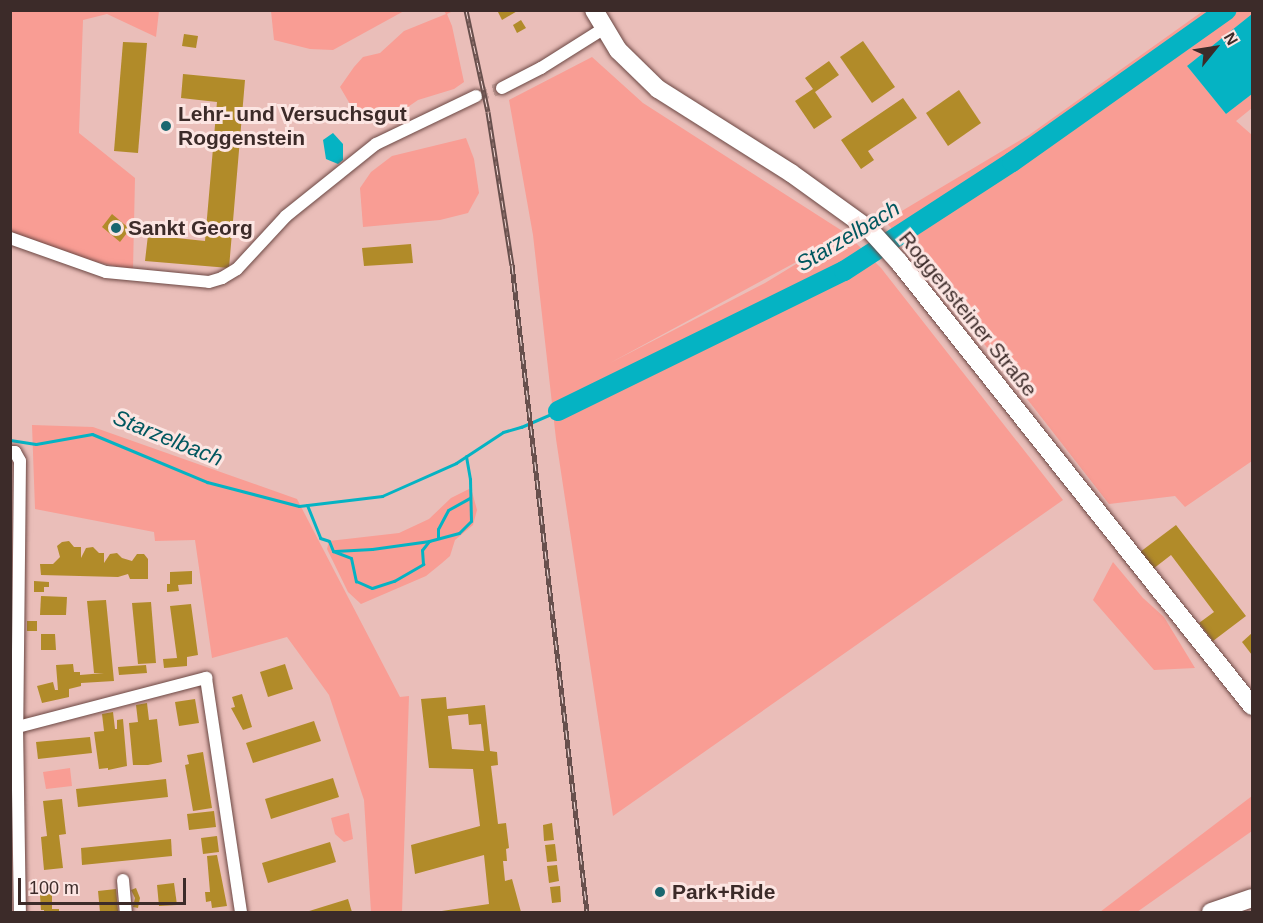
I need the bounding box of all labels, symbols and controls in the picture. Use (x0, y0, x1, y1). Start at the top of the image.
north arrow (1185, 18, 1245, 78)
text: N (1221, 29, 1241, 48)
place label: Lehr- und Versuchsgut Roggenstein (178, 101, 407, 151)
marker: Lehr- und Versuchsgut Roggenstein (159, 119, 173, 133)
water label: Starzelbach (791, 195, 905, 277)
place label: Sankt Georg (128, 215, 253, 241)
marker: Sankt Georg (109, 221, 123, 235)
street label: Roggensteiner Straße (894, 226, 1042, 402)
water label: Starzelbach (109, 404, 227, 472)
scale bar (21, 866, 189, 904)
text: 100 m (29, 878, 79, 898)
place label: Park+Ride (672, 879, 775, 905)
marker: Park+Ride (653, 885, 667, 899)

